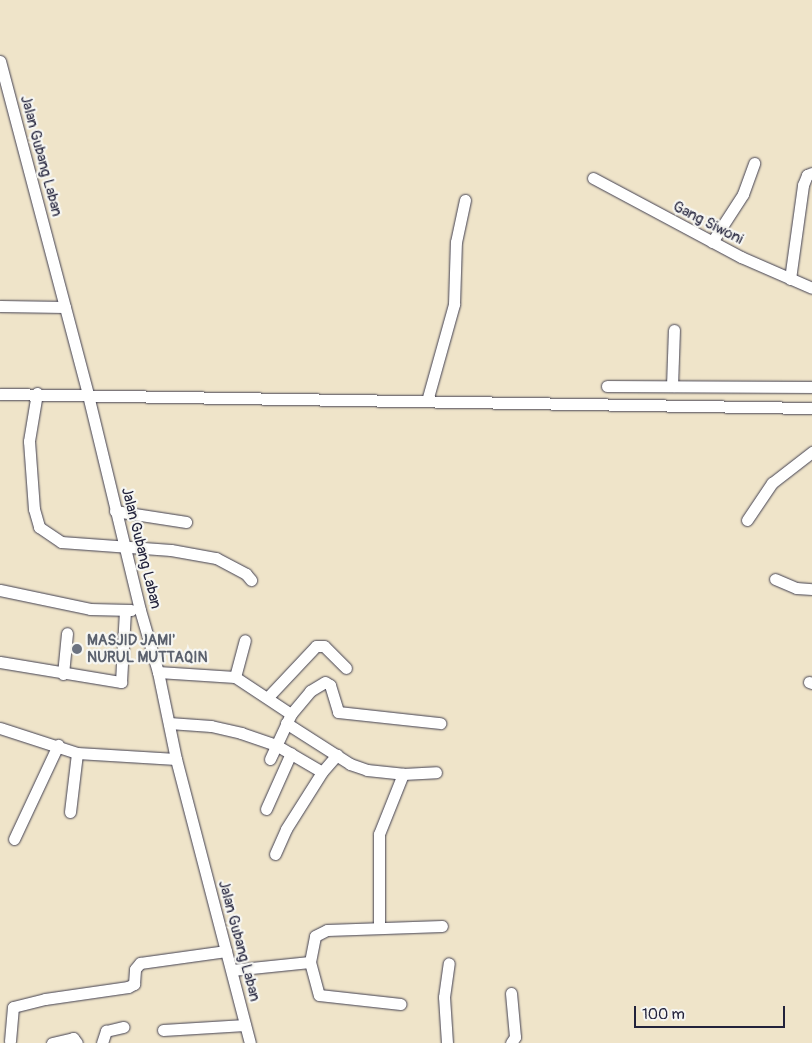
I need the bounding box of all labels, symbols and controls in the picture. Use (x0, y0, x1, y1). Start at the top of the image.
street label: Jalan Gubang Laban (16, 94, 66, 218)
street label: Gang Siwoni (670, 198, 746, 248)
street label: Jalan Gubang Laban (117, 485, 165, 611)
place label: MASJID JAMI' NURUL MUTTAQIN (87, 631, 208, 666)
marker: MASJID JAMI' NURUL MUTTAQIN (71, 643, 83, 655)
street label: Jalan Gubang Laban (214, 879, 264, 1003)
scale bar (637, 996, 788, 1028)
text: 100 m (642, 1005, 685, 1024)

